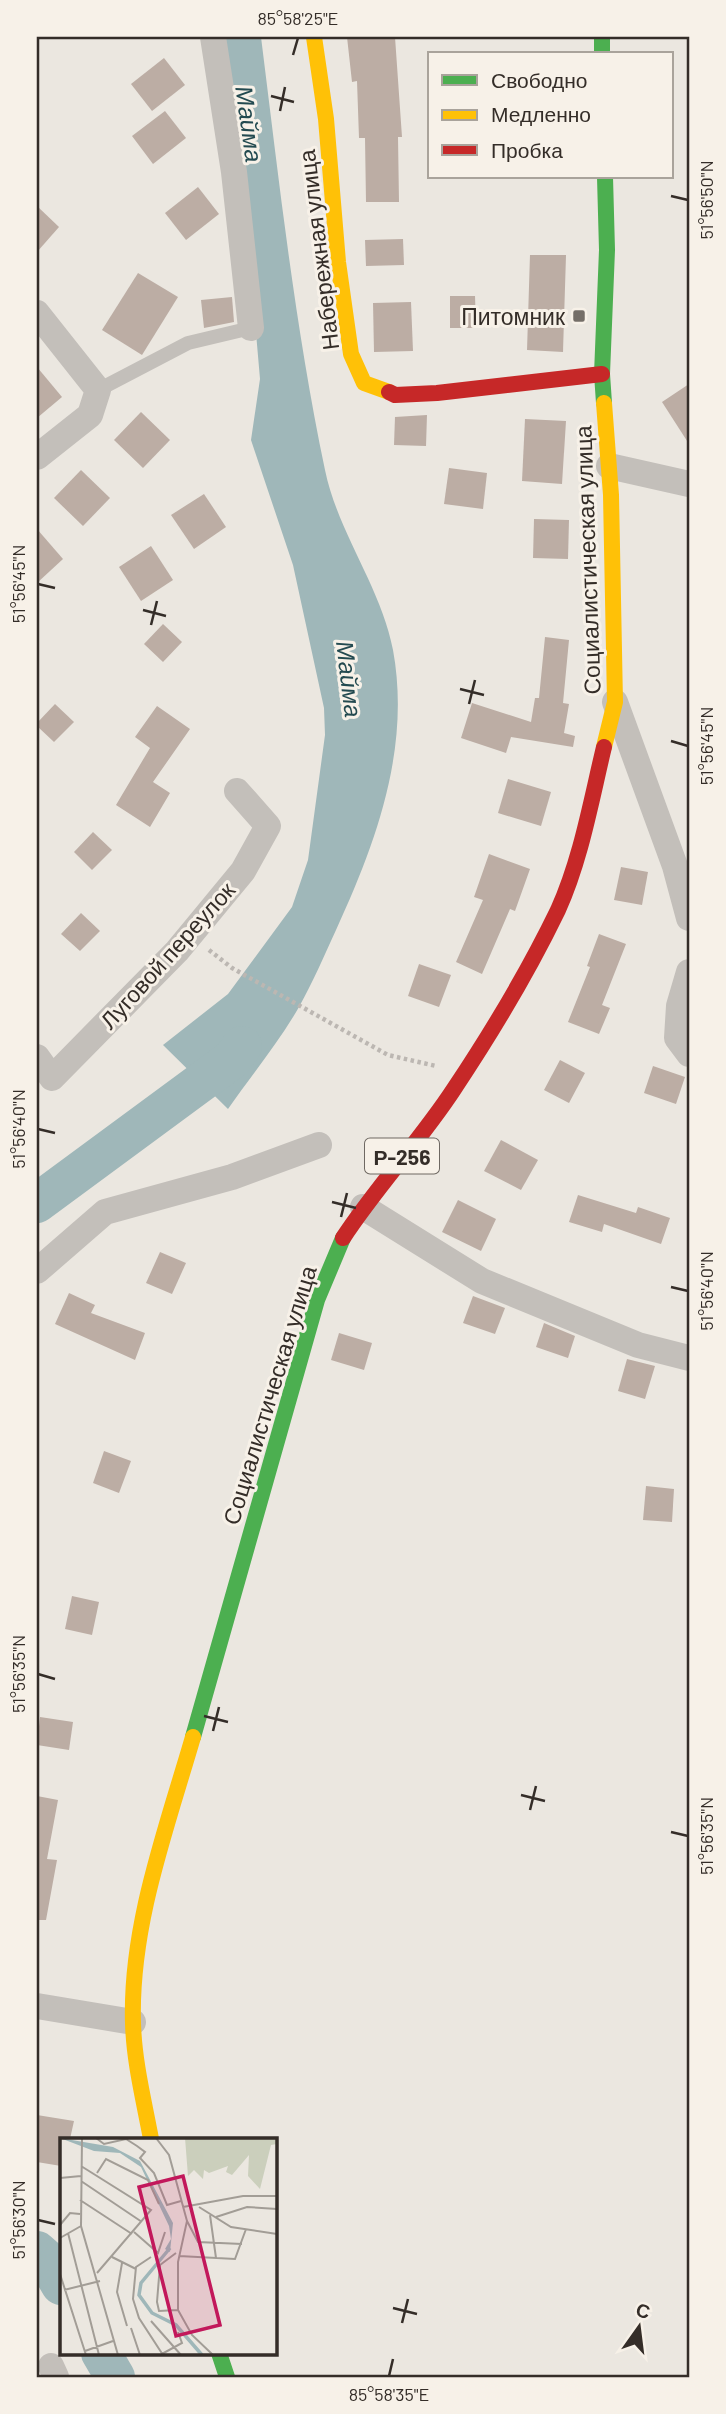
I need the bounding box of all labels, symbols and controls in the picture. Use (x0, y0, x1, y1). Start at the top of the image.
text: 85°58'25"E (257, 7, 339, 29)
legend (428, 52, 674, 178)
text: Свободно (491, 67, 588, 92)
water label: Майма (230, 84, 270, 164)
text: Медленно (491, 101, 591, 126)
text: Пробка (491, 137, 563, 162)
street label: Набережная улица (292, 148, 344, 352)
text: 51°56'50"N (695, 160, 717, 240)
place label: Питомник (461, 302, 566, 330)
marker: Питомник (571, 308, 587, 324)
street label: Социалистическая улица (568, 425, 606, 695)
text: 51°56'45"N (7, 545, 29, 623)
water label: Майма (331, 639, 369, 719)
text: 51°56'45"N (695, 707, 717, 785)
street label: Луговой переулок (94, 875, 241, 1034)
text: 51°56'40"N (7, 1089, 29, 1169)
road number: Р-256 (365, 1138, 439, 1174)
text: 51°56'40"N (695, 1251, 717, 1331)
street label: Социалистическая улица (216, 1262, 322, 1528)
text: 51°56'35"N (7, 1635, 29, 1713)
text: 51°56'35"N (695, 1797, 717, 1875)
inset map (60, 2138, 276, 2354)
text: 51°56'30"N (7, 2180, 29, 2260)
north arrow (604, 2292, 674, 2362)
text: С (634, 2297, 653, 2323)
text: 85°58'35"E (349, 2383, 429, 2405)

